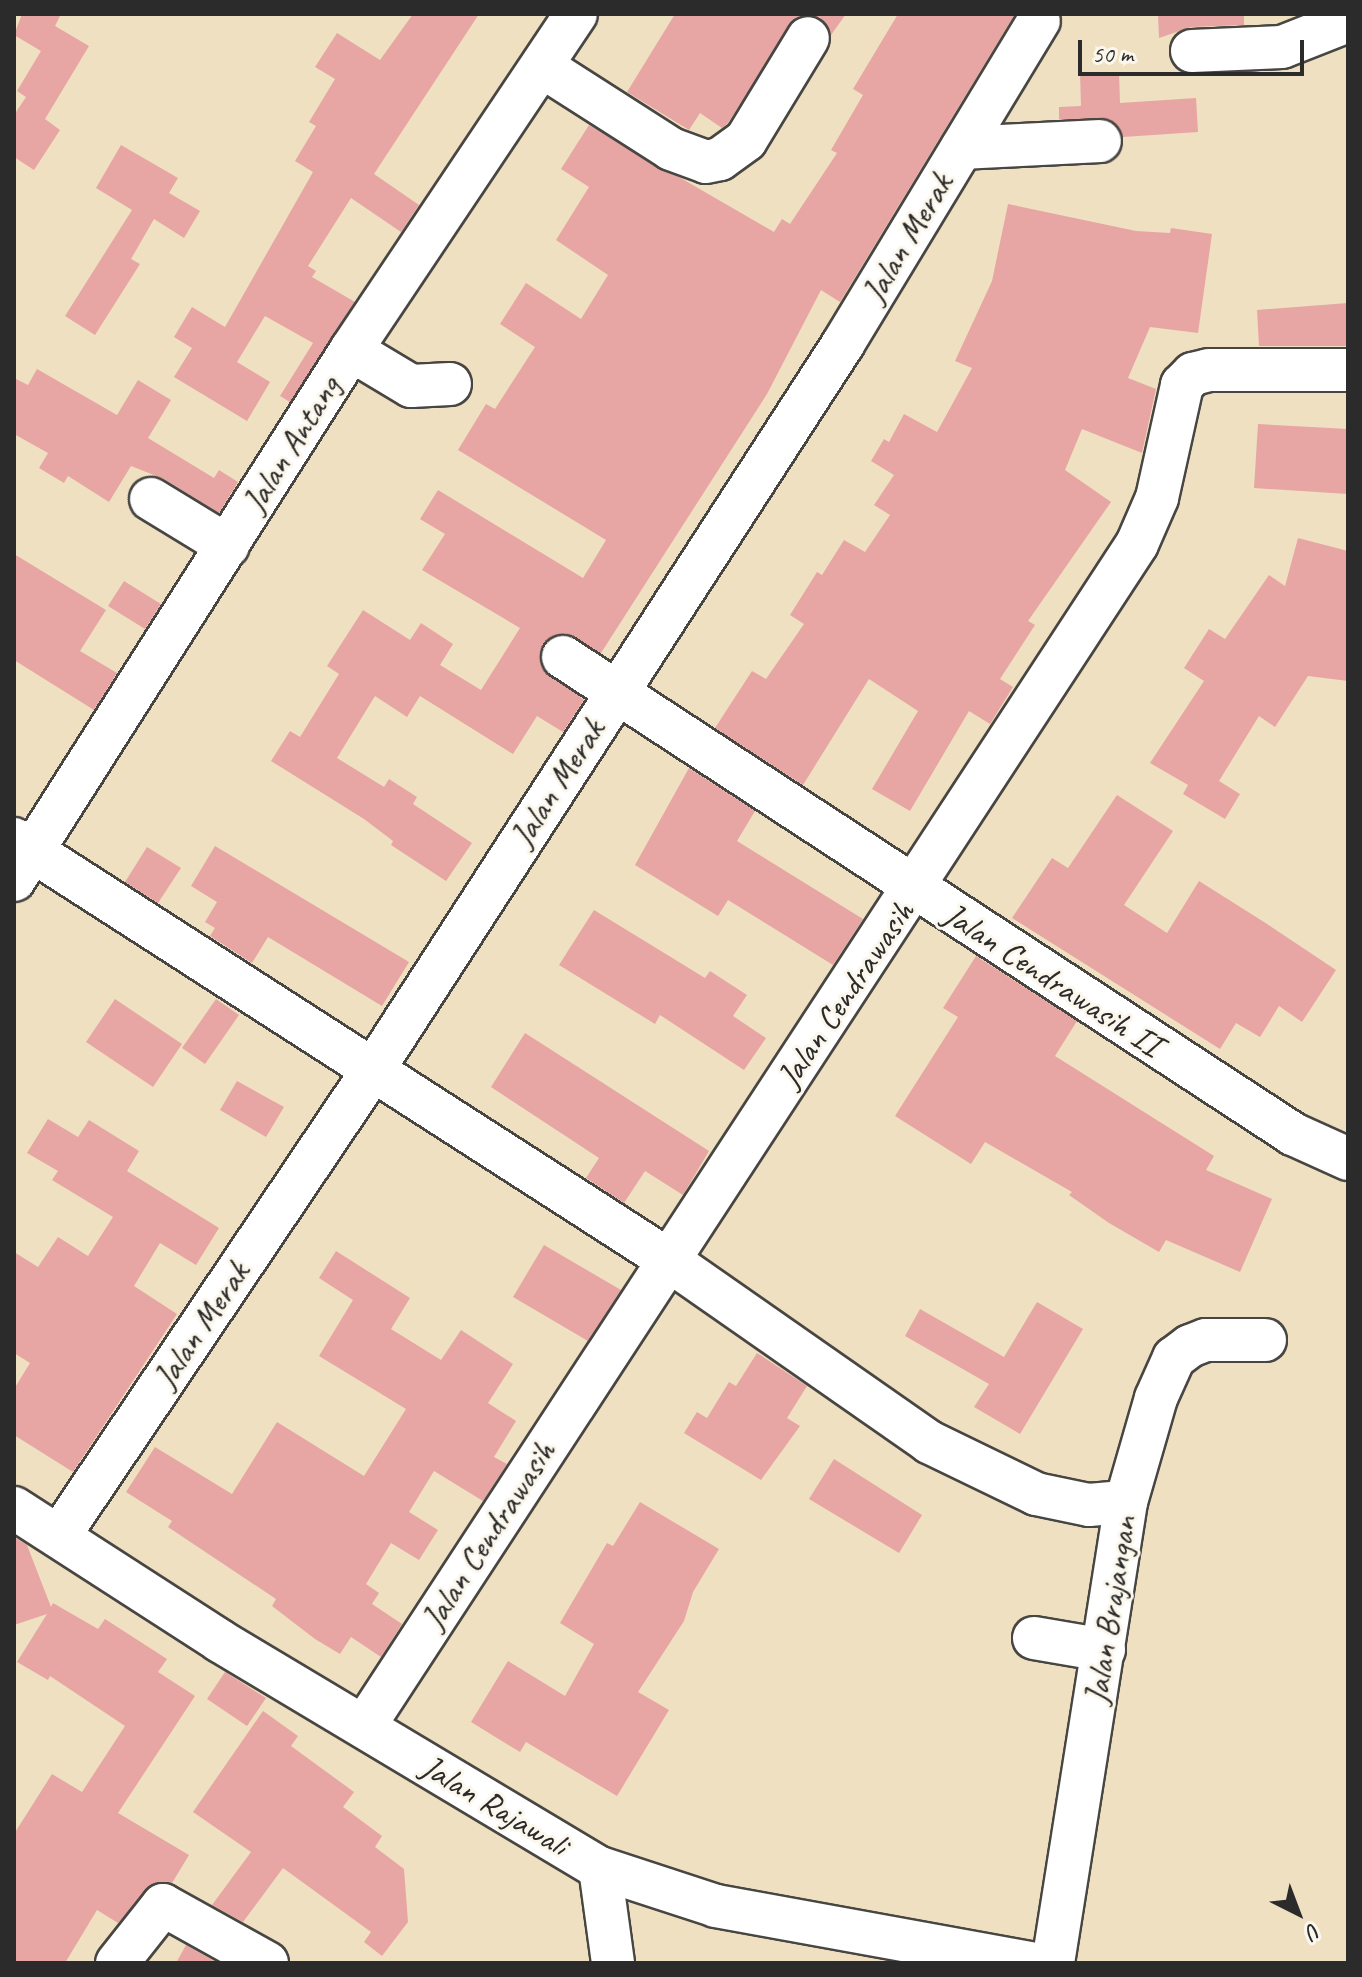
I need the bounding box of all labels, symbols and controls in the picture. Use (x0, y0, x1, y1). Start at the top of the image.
scale bar (1082, 24, 1308, 74)
text: 50 m (1092, 39, 1133, 69)
street label: Jalan Merak (853, 167, 961, 309)
street label: Jalan Antang (233, 368, 349, 520)
street label: Jalan Merak (501, 712, 613, 854)
street label: Jalan Cendrawasih (768, 894, 922, 1094)
street label: Jalan Cendrawasih II (937, 894, 1169, 1064)
street label: Jalan Merak (144, 1255, 258, 1395)
street label: Jalan Cendrawasih (413, 1434, 563, 1636)
street label: Jalan Brajangan (1075, 1513, 1145, 1707)
street label: Jalan Rajawali (414, 1745, 576, 1865)
north arrow (1258, 1873, 1338, 1953)
text: U (1301, 1917, 1327, 1945)

